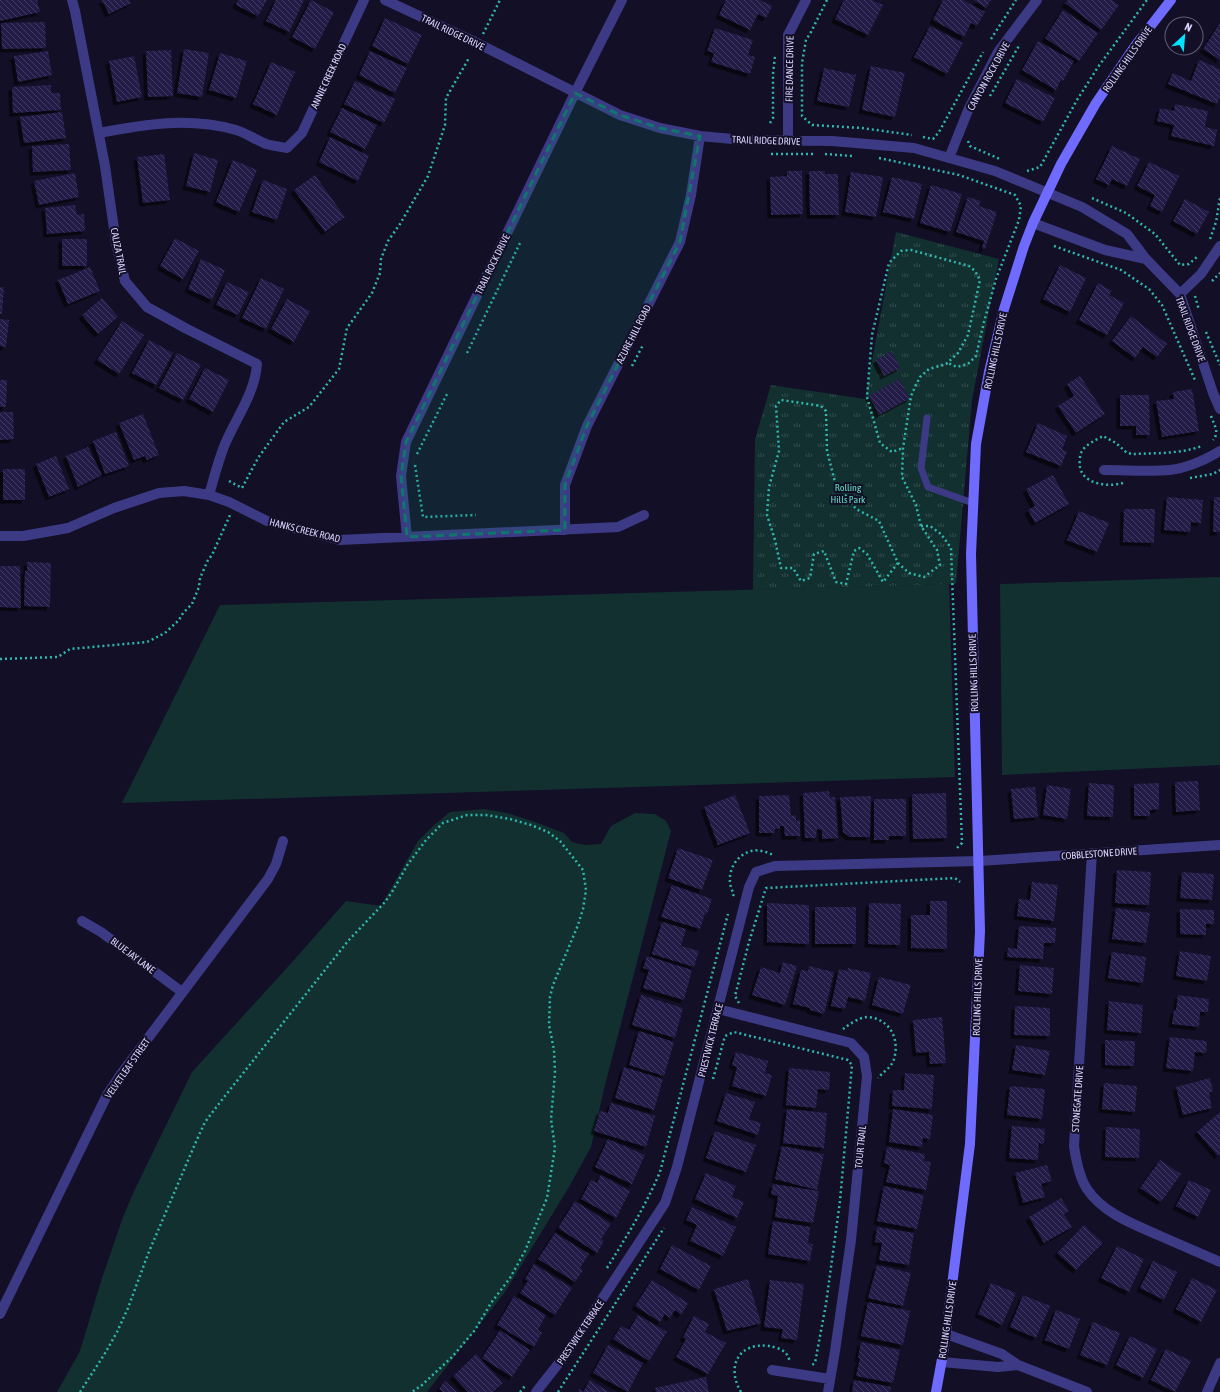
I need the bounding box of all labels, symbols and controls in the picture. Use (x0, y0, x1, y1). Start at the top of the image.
street label: TRAIL RIDGE DRIVE (420, 12, 487, 53)
north arrow (1164, 16, 1204, 56)
text: N (1183, 20, 1194, 34)
street label: ROLLING HILLS DRIVE (1101, 24, 1155, 94)
street label: FIRE DANCE DRIVE (783, 35, 796, 102)
street label: CANYON ROCK DRIVE (965, 40, 1012, 112)
street label: ANNIE CREEK ROAD (309, 42, 348, 110)
street label: TRAIL RIDGE DRIVE (732, 134, 801, 147)
street label: CALIZA TRAIL (109, 227, 128, 275)
street label: TRAIL ROCK DRIVE (473, 232, 512, 296)
street label: TRAIL RIDGE DRIVE (1174, 295, 1208, 364)
street label: AZURE HILL ROAD (614, 303, 653, 366)
street label: ROLLING HILLS DRIVE (982, 311, 1009, 390)
park label: Rolling Hills Park (830, 482, 866, 505)
street label: HANKS CREEK ROAD (268, 516, 342, 545)
street label: ROLLING HILLS DRIVE (967, 633, 980, 712)
street label: COBBLESTONE DRIVE (1061, 845, 1138, 862)
street label: BLUE JAY LANE (108, 935, 158, 976)
street label: ROLLING HILLS DRIVE (971, 957, 984, 1036)
street label: PRESTWICK TERRACE (696, 1001, 725, 1078)
street label: VELVETLEAF STREET (103, 1036, 153, 1101)
street label: STONEGATE DRIVE (1070, 1065, 1085, 1133)
street label: TOUR TRAIL (853, 1125, 868, 1169)
street label: ROLLING HILLS DRIVE (937, 1280, 958, 1359)
street label: PRESTWICK TERRACE (555, 1297, 607, 1367)

